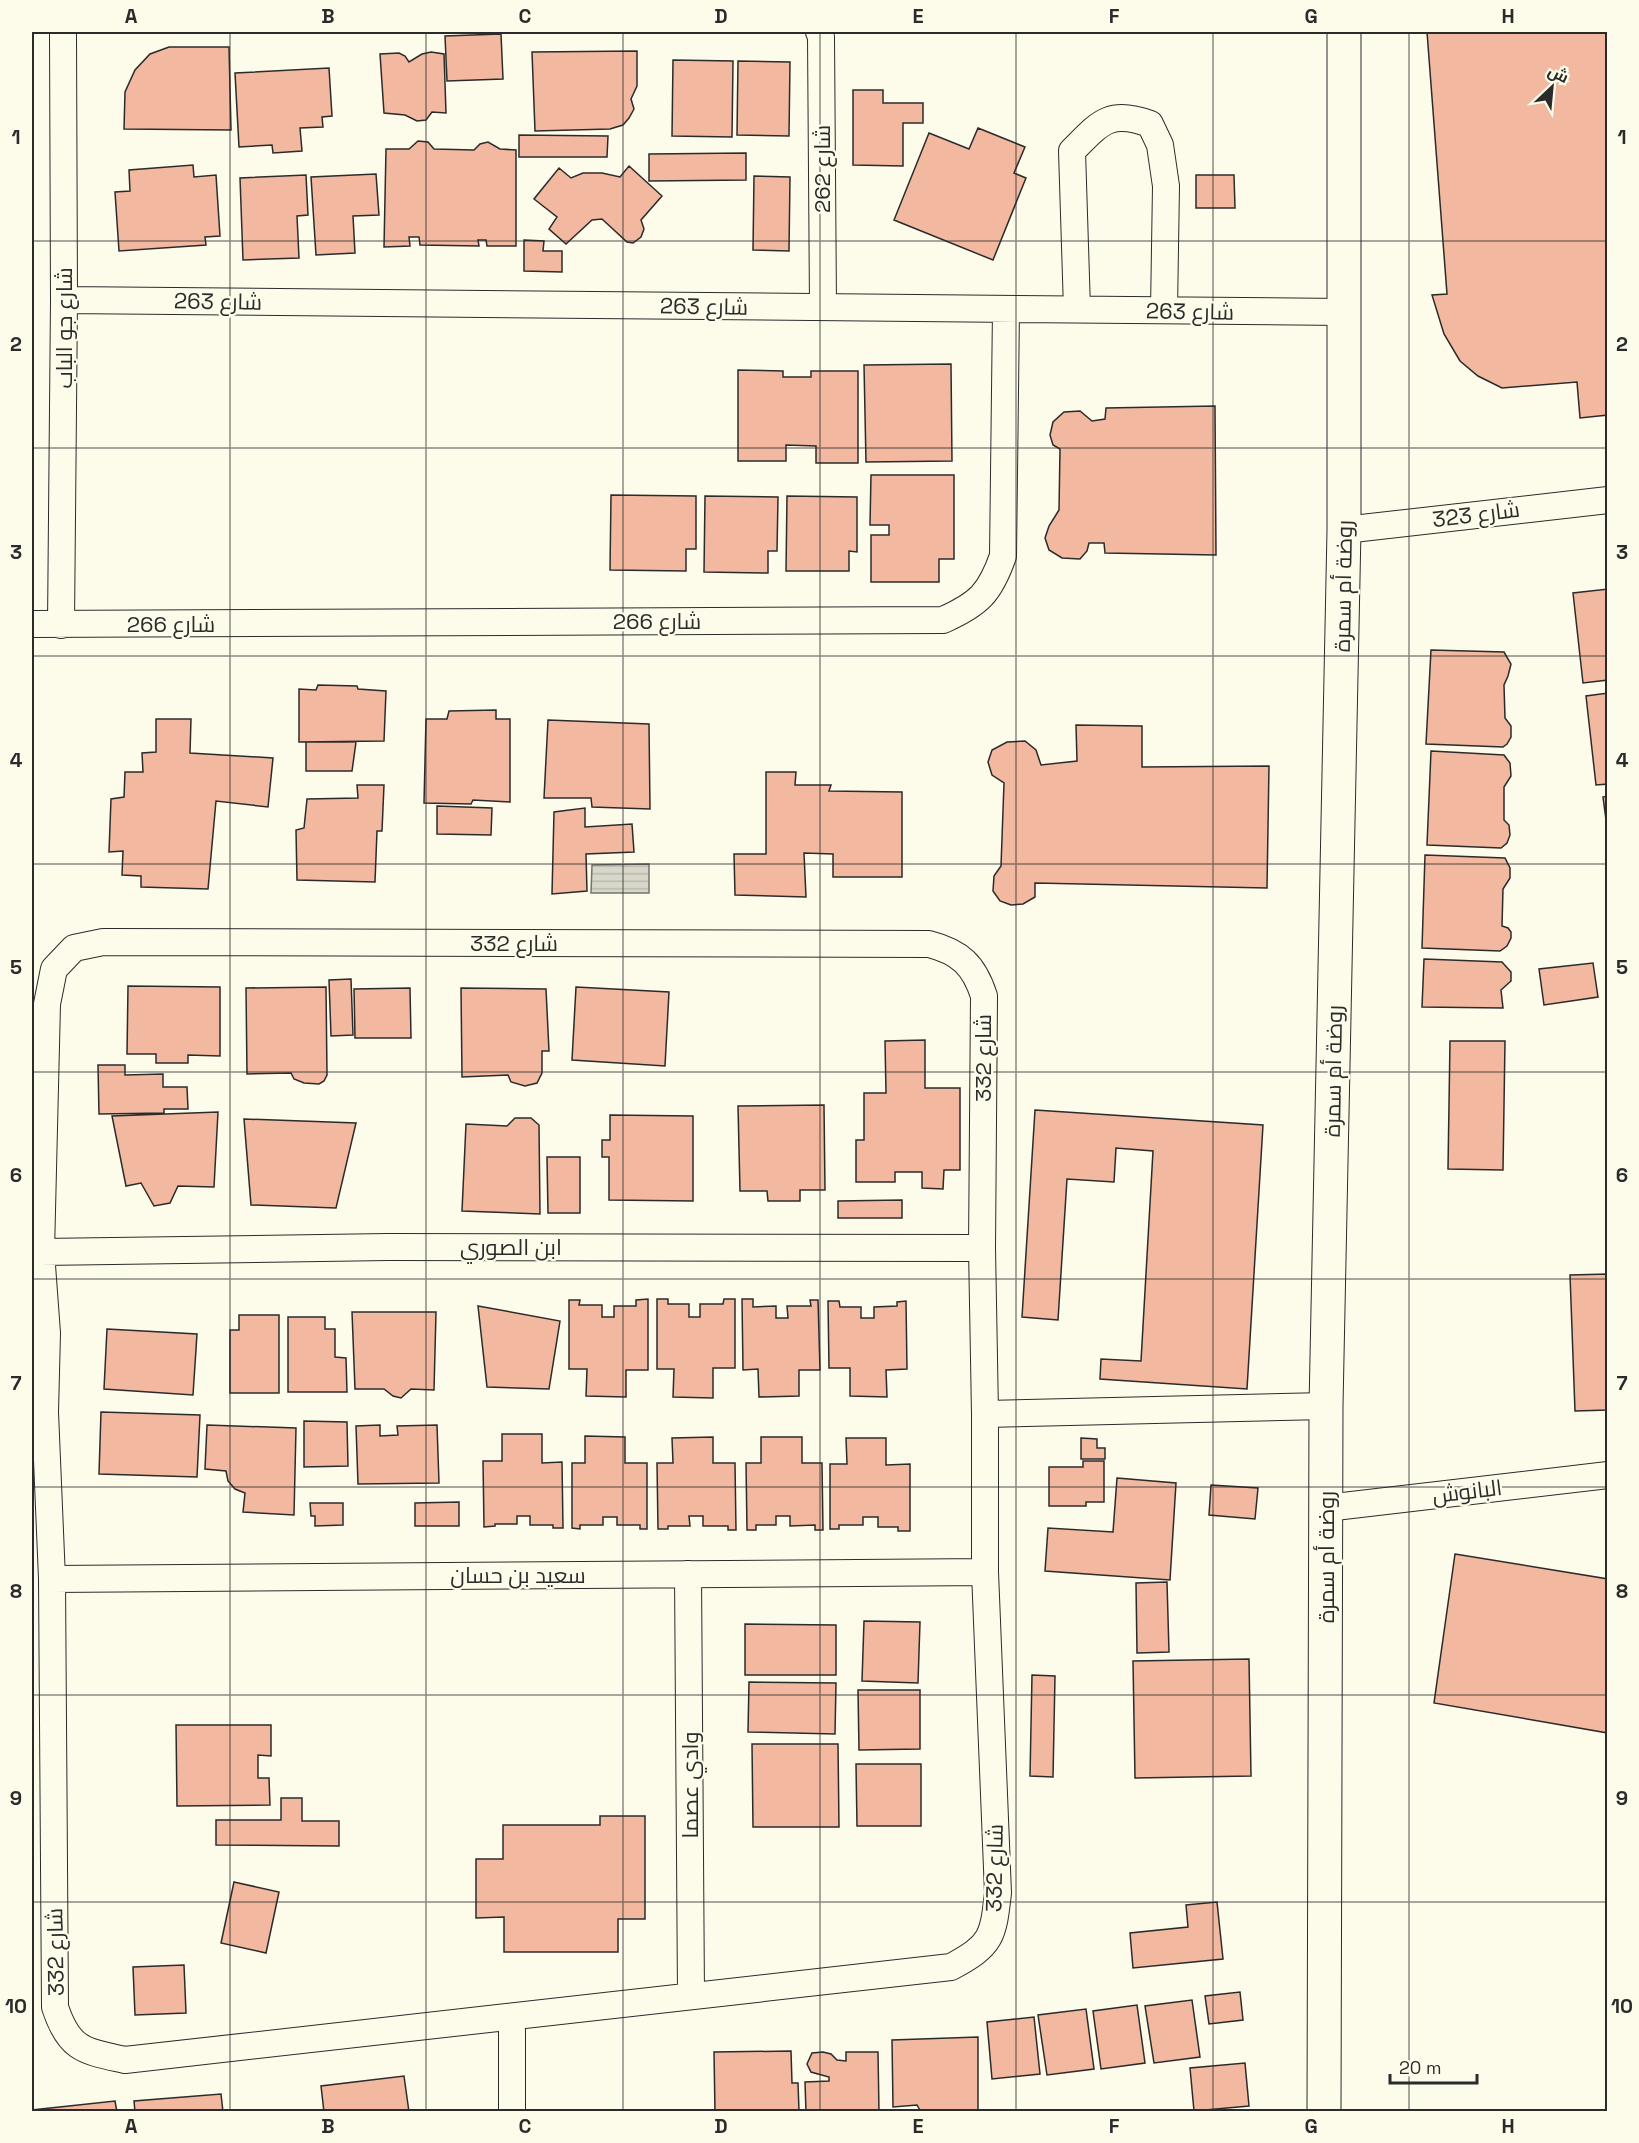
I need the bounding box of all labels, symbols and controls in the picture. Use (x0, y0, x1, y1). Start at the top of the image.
text: A (125, 3, 138, 29)
text: B (321, 3, 335, 29)
text: C (519, 3, 532, 29)
text: D (714, 3, 728, 29)
text: E (912, 3, 924, 29)
text: F (1109, 3, 1120, 29)
text: G (1304, 3, 1318, 29)
text: H (1501, 3, 1515, 29)
north arrow (1522, 57, 1582, 117)
text: ش (1545, 60, 1572, 88)
text: 1 (11, 124, 21, 150)
text: 1 (1617, 124, 1627, 150)
street label: شارع 262 (808, 125, 837, 213)
street label: شارع جو الباب (50, 267, 79, 389)
street label: شارع 263 (174, 286, 262, 317)
street label: شارع 263 (660, 291, 748, 322)
street label: شارع 263 (1146, 296, 1234, 327)
text: 2 (10, 331, 22, 357)
text: 2 (1616, 331, 1628, 357)
street label: شارع 323 (1431, 495, 1522, 534)
street label: روضة أم سمرة (1328, 520, 1360, 652)
text: 3 (10, 539, 22, 565)
text: 3 (1616, 539, 1628, 565)
street label: شارع 266 (613, 607, 701, 636)
street label: شارع 266 (127, 610, 215, 639)
text: 4 (10, 747, 23, 773)
text: 4 (1616, 747, 1629, 773)
street label: شارع 332 (470, 929, 558, 958)
text: 5 (10, 954, 22, 980)
text: 5 (1616, 954, 1628, 980)
street label: روضة أم سمرة (1318, 1005, 1350, 1137)
street label: شارع 332 (969, 1014, 998, 1102)
text: 6 (10, 1162, 22, 1188)
text: 6 (1616, 1162, 1628, 1188)
street label: ابن الصوري (460, 1233, 562, 1264)
text: 7 (10, 1370, 22, 1396)
text: 7 (1616, 1370, 1628, 1396)
street label: البانوش (1430, 1473, 1504, 1509)
street label: روضة أم سمرة (1312, 1491, 1342, 1623)
street label: سعيد بن حسان (450, 1561, 586, 1589)
text: 8 (10, 1578, 22, 1604)
text: 8 (1616, 1578, 1628, 1604)
street label: وادي عصما (676, 1731, 707, 1839)
text: 9 (10, 1785, 22, 1811)
text: 9 (1616, 1785, 1628, 1811)
street label: شارع 332 (979, 1824, 1010, 1912)
street label: شارع 332 (40, 1908, 71, 1996)
text: 10 (5, 1993, 27, 2019)
text: 10 (1611, 1993, 1633, 2019)
scale bar (1390, 2047, 1477, 2085)
text: 20 m (1399, 2056, 1442, 2079)
text: A (125, 2113, 138, 2139)
text: B (321, 2113, 335, 2139)
text: C (519, 2113, 532, 2139)
text: D (714, 2113, 728, 2139)
text: E (912, 2113, 924, 2139)
text: F (1109, 2113, 1120, 2139)
text: G (1304, 2113, 1318, 2139)
text: H (1501, 2113, 1515, 2139)

